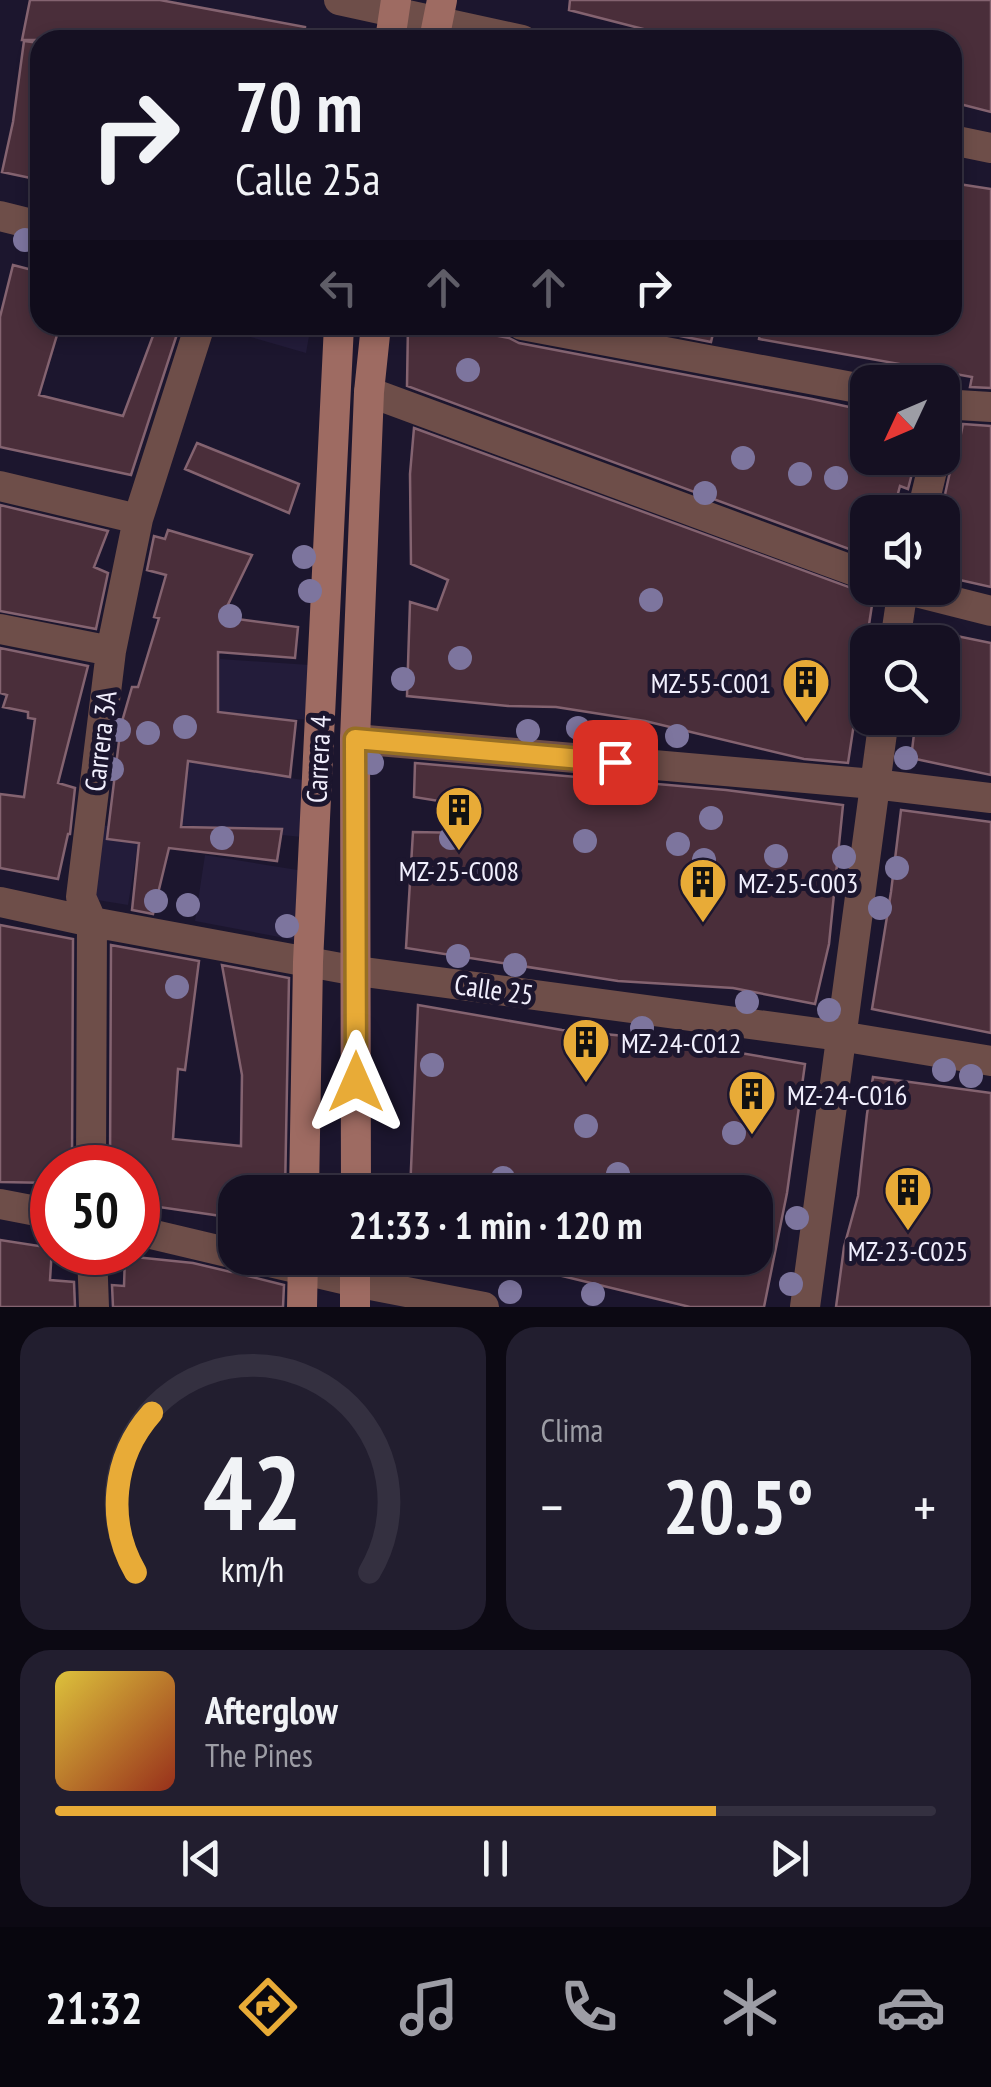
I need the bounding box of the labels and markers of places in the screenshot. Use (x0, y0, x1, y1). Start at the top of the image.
building icon: MZ-55-C001 (780, 656, 832, 724)
place label: MZ-55-C001 (651, 664, 771, 701)
pin (573, 720, 658, 805)
building icon: MZ-25-C008 (433, 784, 485, 852)
place label: MZ-25-C008 (399, 852, 519, 889)
building icon: MZ-25-C003 (677, 856, 729, 924)
place label: MZ-25-C003 (738, 864, 858, 901)
building icon: MZ-24-C012 (560, 1016, 612, 1084)
place label: MZ-24-C012 (621, 1024, 741, 1061)
building icon: MZ-24-C016 (726, 1068, 778, 1136)
place label: MZ-24-C016 (787, 1076, 907, 1113)
building icon: MZ-23-C025 (882, 1164, 934, 1232)
place label: MZ-23-C025 (848, 1232, 968, 1269)

